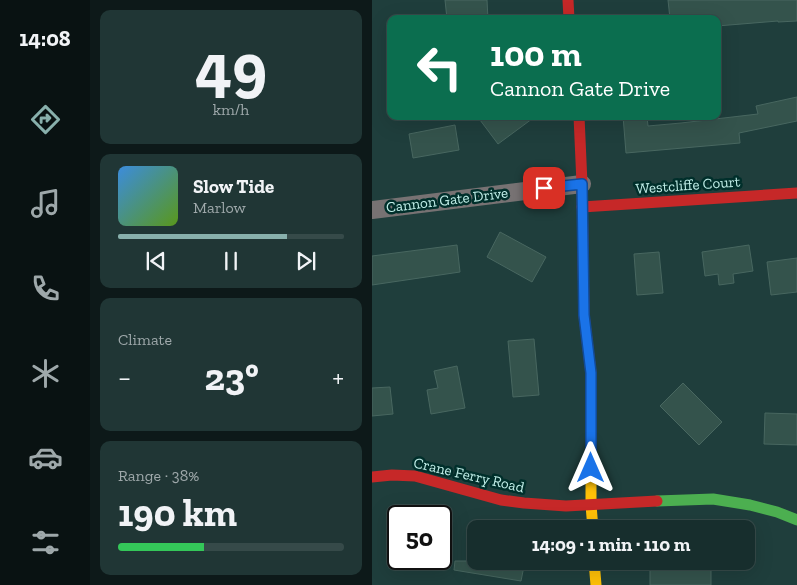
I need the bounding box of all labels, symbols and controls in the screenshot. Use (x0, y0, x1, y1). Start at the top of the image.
text: 14:08 (19, 25, 71, 52)
text: 49 (195, 28, 267, 106)
text: 100 m (490, 33, 582, 75)
icon: left (407, 35, 472, 100)
text: Cannon Gate Drive (490, 75, 670, 102)
text: km/h (213, 100, 249, 119)
icon: directions (28, 102, 63, 137)
pin (523, 167, 565, 209)
street label: Westcliffe Court (635, 172, 741, 198)
icon: arrive (530, 174, 558, 202)
text: Slow Tide (193, 175, 274, 198)
street label: Cannon Gate Drive (385, 184, 509, 216)
icon: music (28, 186, 63, 221)
text: Marlow (193, 198, 246, 217)
icon: previous (142, 247, 170, 275)
icon: pause (217, 247, 245, 275)
icon: next (292, 247, 320, 275)
icon: phone (28, 271, 63, 306)
text: Climate (118, 330, 172, 349)
text: 23° (204, 354, 259, 400)
icon: climate (28, 356, 63, 391)
text: − (118, 361, 131, 394)
text: + (332, 361, 344, 394)
icon: car (28, 440, 63, 475)
position arrow (564, 441, 616, 493)
street label: Crane Ferry Road (412, 454, 527, 497)
text: Range · 38% (118, 466, 199, 485)
text: 190 km (118, 490, 237, 536)
speed limit sign: 50 (387, 505, 452, 570)
icon: filters (28, 525, 63, 560)
text: 14:09 · 1 min · 110 m (532, 533, 690, 556)

